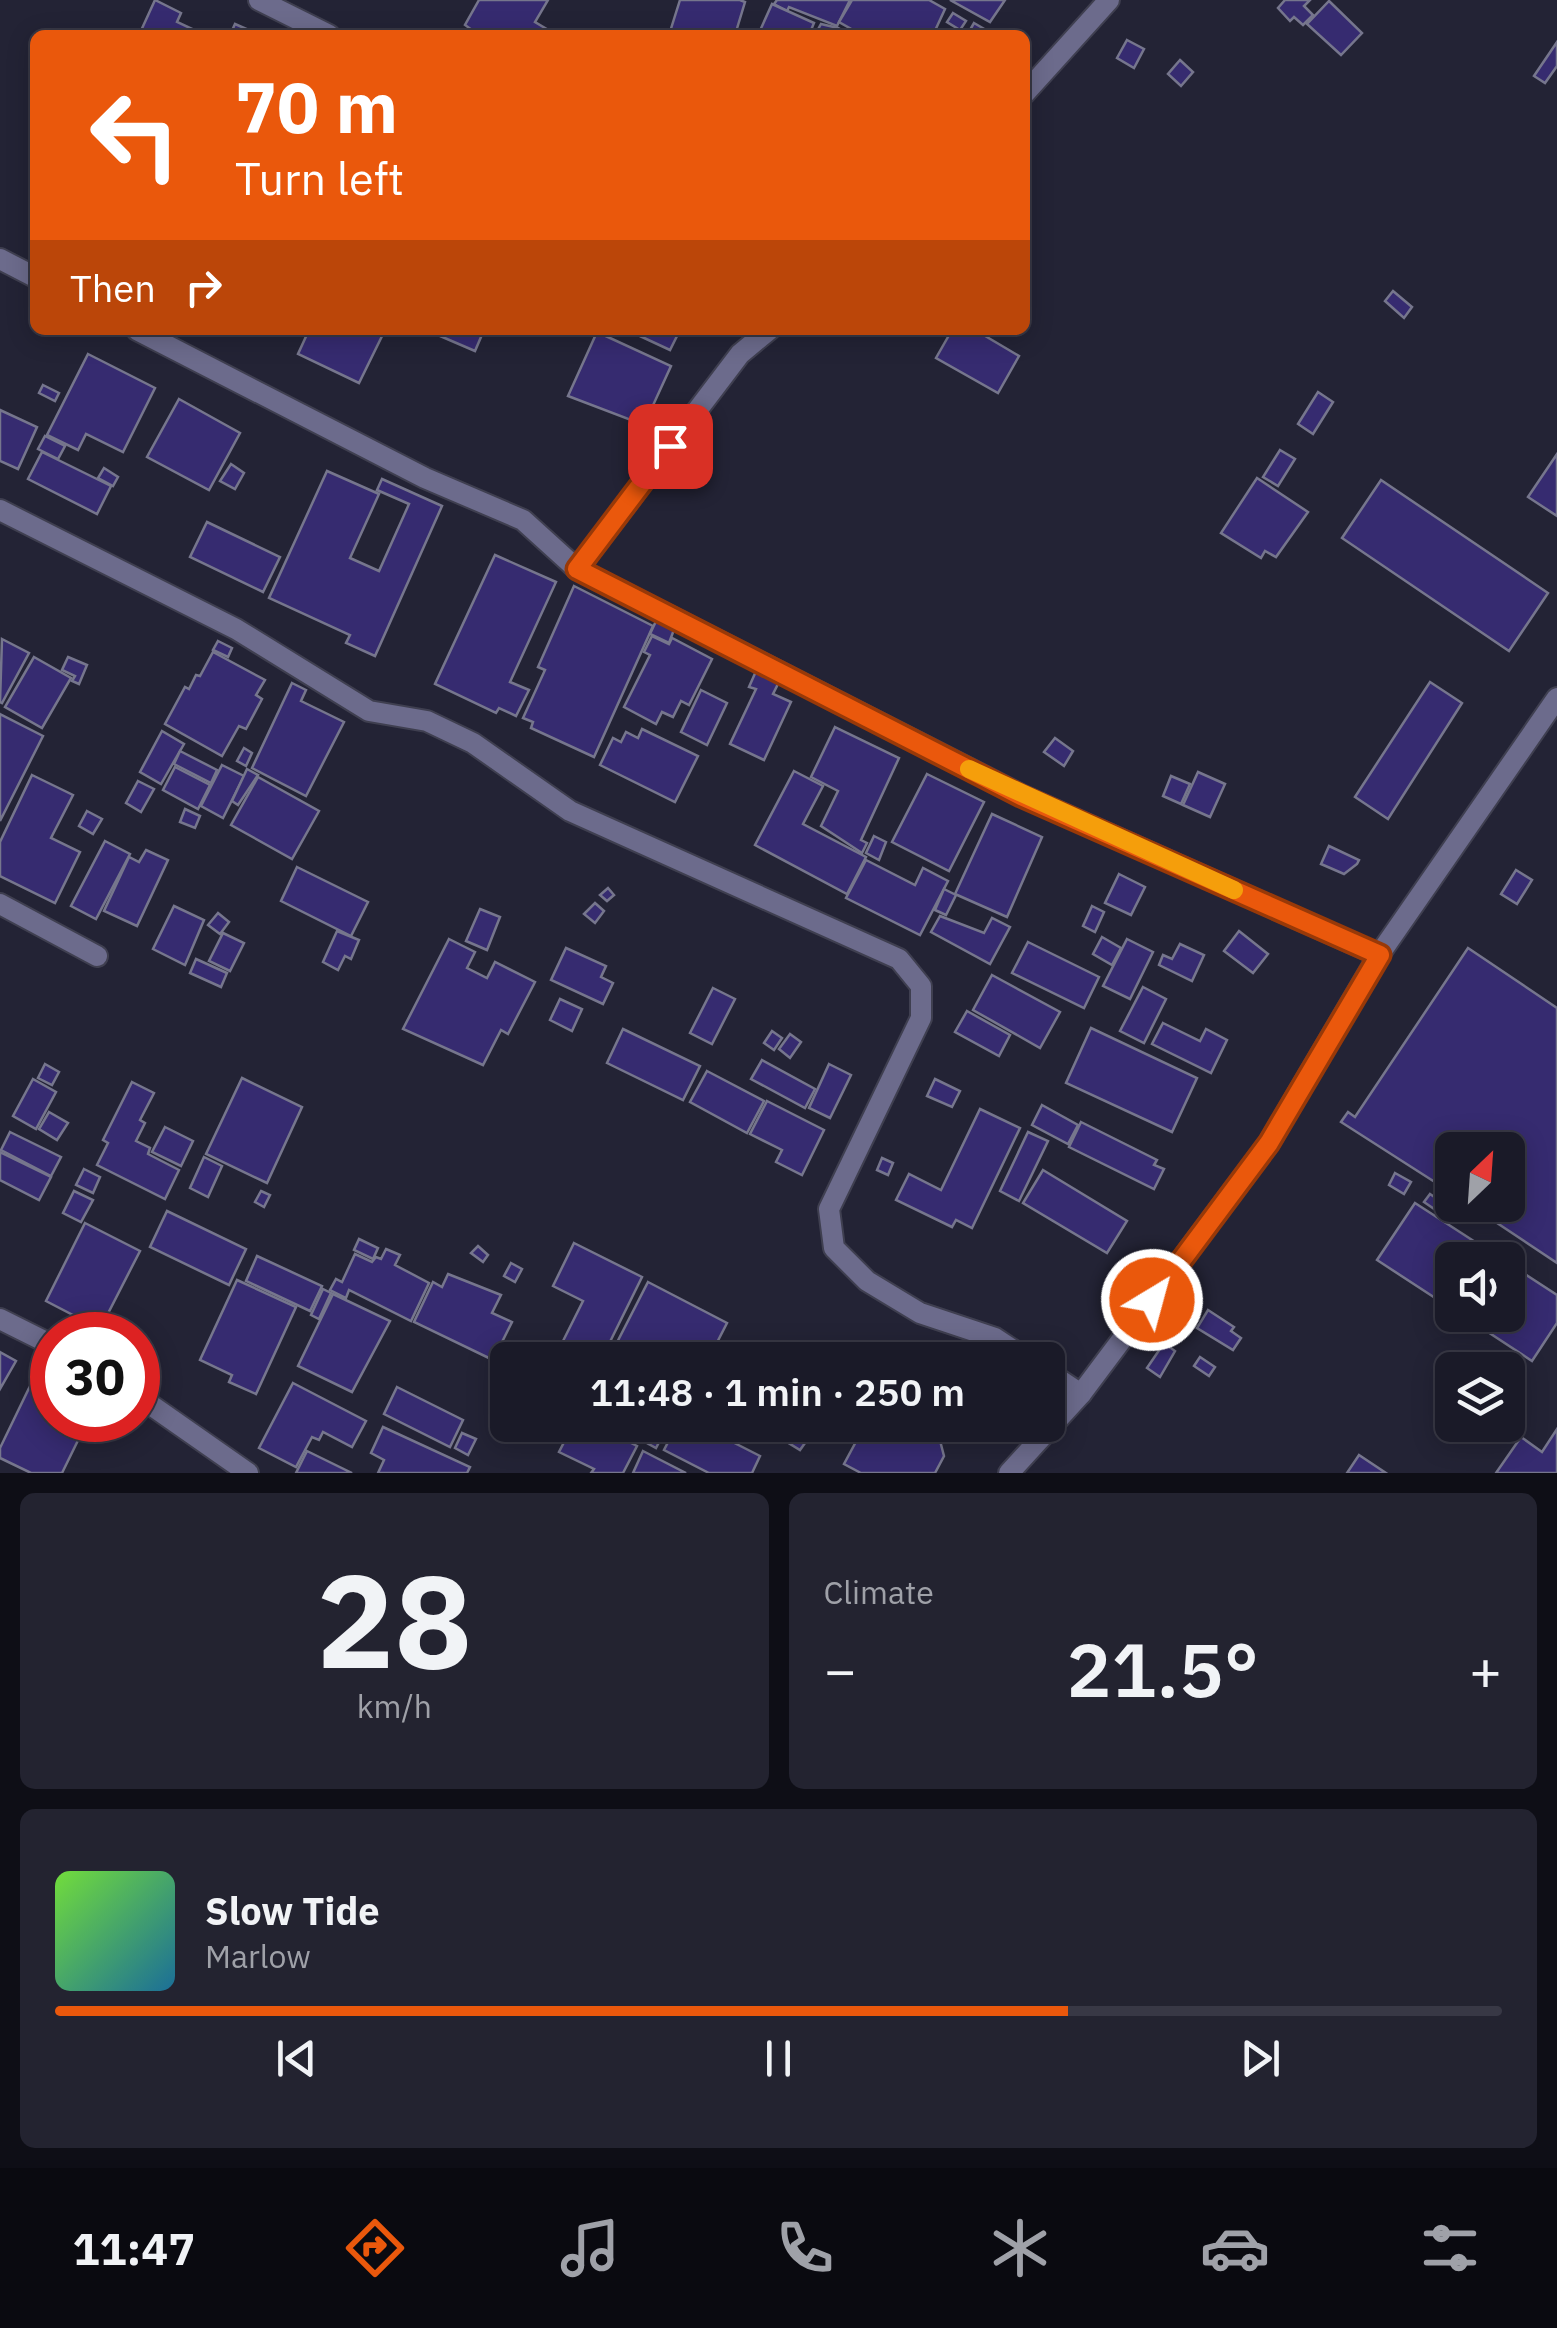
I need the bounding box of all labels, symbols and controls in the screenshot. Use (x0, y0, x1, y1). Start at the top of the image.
text: 70 m (235, 61, 398, 152)
icon: left (70, 70, 200, 200)
text: Turn left (235, 149, 404, 207)
icon: right (176, 260, 231, 315)
text: Then (70, 263, 156, 312)
pin (628, 404, 713, 489)
icon: arrive (643, 419, 698, 474)
north arrow (1435, 1132, 1525, 1222)
map controls (1435, 1132, 1525, 1442)
button: sound (1435, 1242, 1525, 1332)
position arrow (1100, 1248, 1204, 1352)
speed limit sign: 30 (30, 1312, 160, 1442)
button: layers (1435, 1352, 1525, 1442)
text: 11:48 · 1 min · 250 m (590, 1367, 965, 1416)
text: 28 (316, 1535, 472, 1704)
text: Climate (824, 1571, 934, 1613)
text: 21.5° (1066, 1620, 1259, 1718)
text: − (824, 1634, 857, 1705)
text: + (1469, 1634, 1502, 1705)
text: km/h (357, 1685, 432, 1727)
text: Slow Tide (205, 1886, 380, 1935)
text: Marlow (205, 1935, 311, 1977)
icon: previous (269, 2031, 324, 2086)
icon: pause (751, 2031, 806, 2086)
icon: next (1233, 2031, 1288, 2086)
icon: directions (340, 2213, 410, 2283)
icon: music (555, 2213, 625, 2283)
icon: phone (770, 2213, 840, 2283)
icon: climate (985, 2213, 1055, 2283)
icon: car (1200, 2213, 1270, 2283)
icon: filters (1415, 2213, 1485, 2283)
text: 11:47 (72, 2219, 195, 2277)

